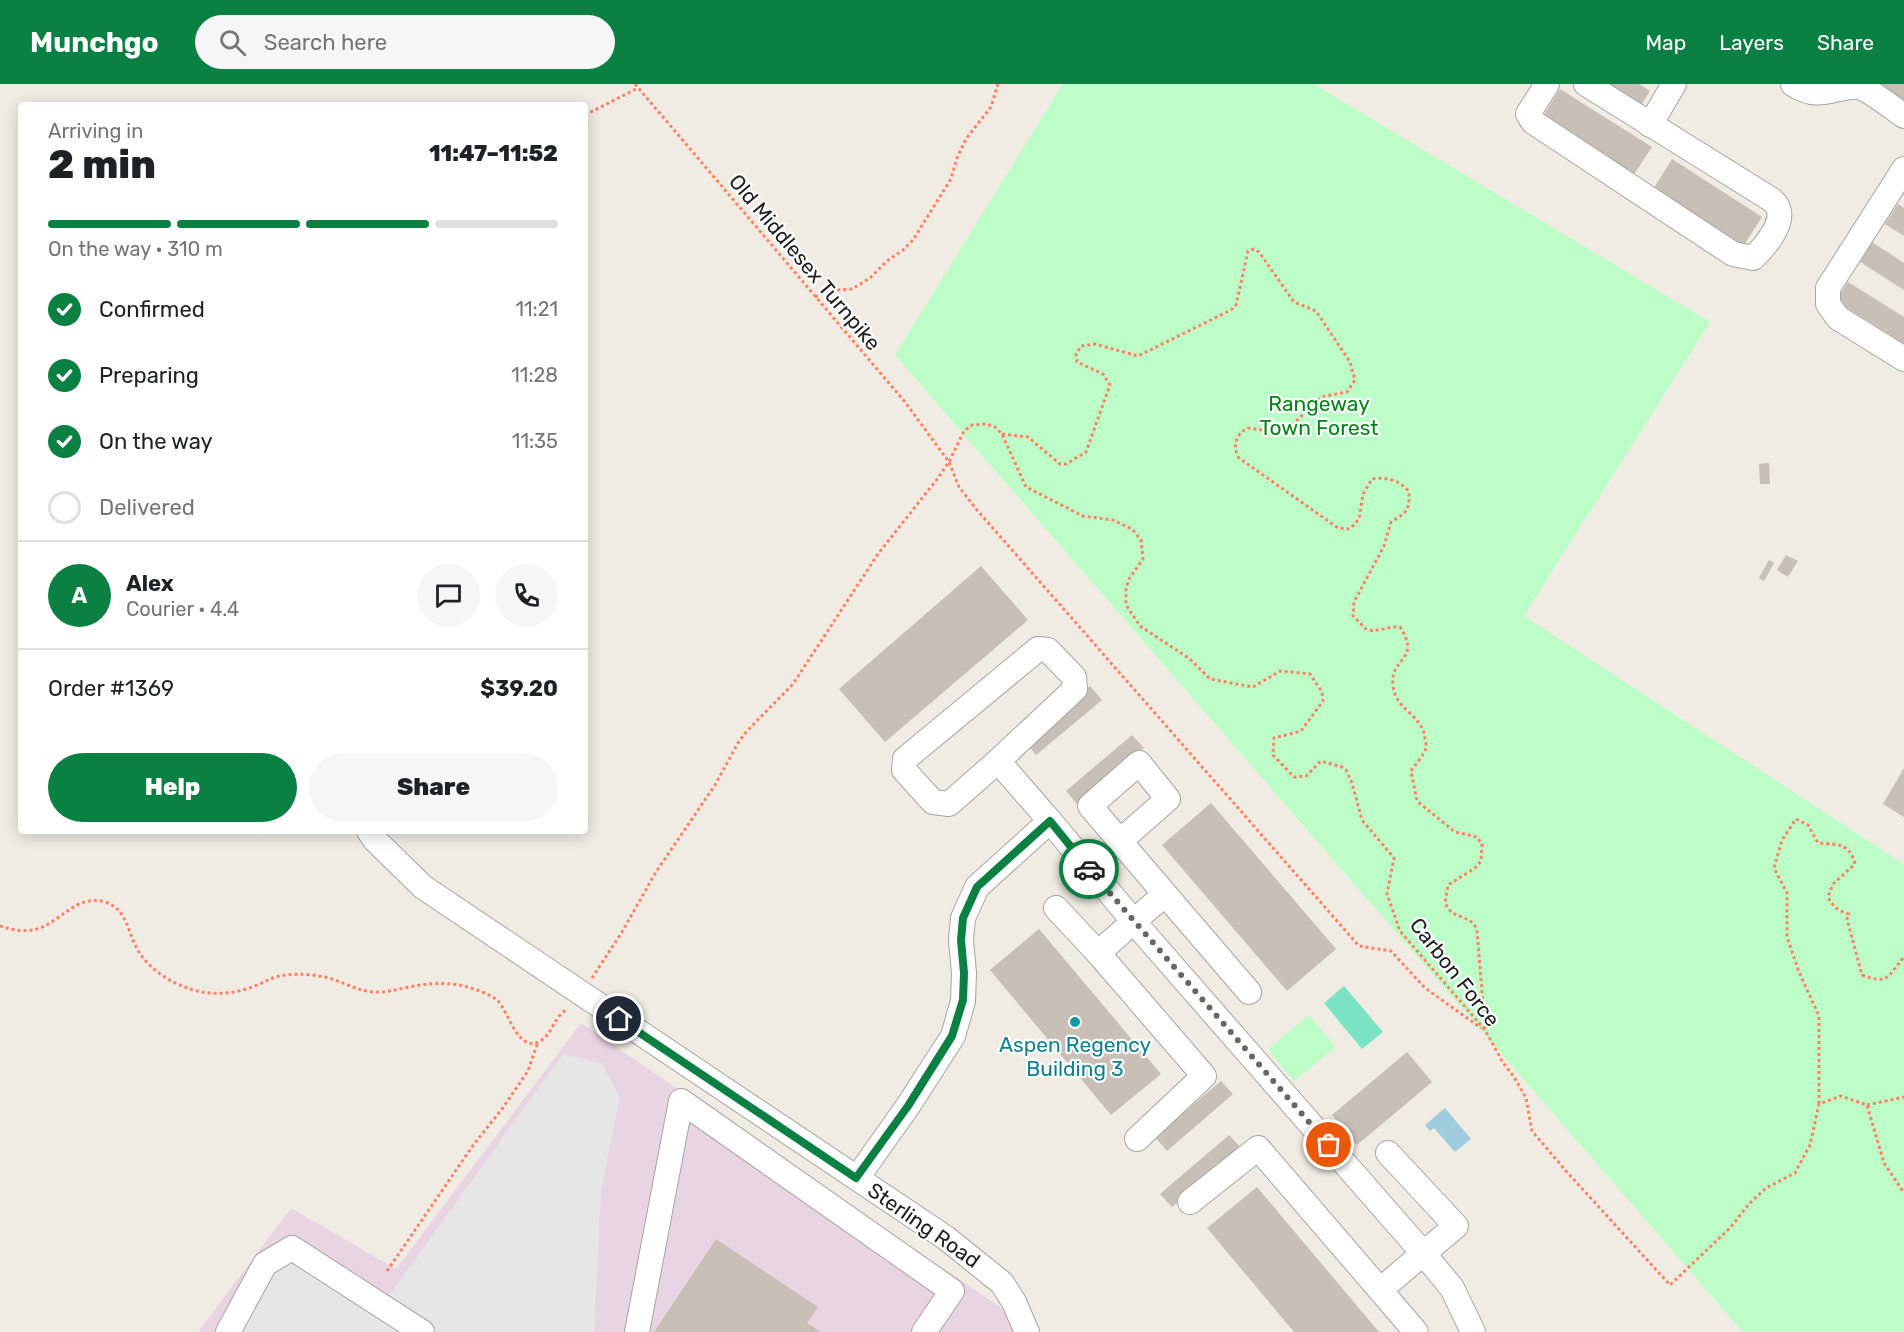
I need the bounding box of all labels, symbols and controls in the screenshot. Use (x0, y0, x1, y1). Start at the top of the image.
search box (195, 15, 615, 69)
text: Munchgo (30, 26, 159, 59)
icon: search (216, 26, 249, 59)
text: Search here (264, 29, 387, 56)
text: Map (1645, 30, 1686, 55)
text: Layers (1719, 30, 1784, 55)
text: Share (1817, 30, 1874, 55)
text: Arriving in (48, 119, 143, 143)
text: 11:47–11:52 (429, 140, 558, 167)
text: 2 min (48, 142, 156, 188)
street label: Old Middlesex Turnpike (724, 169, 886, 355)
text: On the way · 310 m (48, 237, 223, 261)
icon: check (48, 293, 81, 326)
text: Confirmed (99, 296, 205, 323)
text: 11:21 (515, 297, 558, 321)
icon: check (48, 359, 81, 392)
text: Preparing (99, 362, 199, 389)
text: 11:28 (511, 363, 558, 387)
park label: Rangeway Town Forest (1259, 391, 1379, 440)
icon: check (48, 425, 81, 458)
text: On the way (99, 428, 213, 455)
text: 11:35 (512, 429, 558, 453)
text: Delivered (99, 494, 195, 521)
button: chat (417, 564, 480, 627)
button: phone (495, 564, 558, 627)
text: Alex (126, 570, 174, 597)
text: A (72, 582, 87, 609)
text: Courier · 4.4 (126, 597, 239, 621)
text: Order #1369 (48, 675, 174, 702)
text: $39.20 (480, 675, 558, 702)
button: Help (48, 753, 297, 822)
button: Share (309, 753, 558, 822)
courier (1059, 839, 1119, 899)
icon: car (1073, 853, 1106, 886)
street label: Carbon Force (1405, 913, 1505, 1031)
pin (593, 993, 644, 1044)
icon: home (602, 1002, 635, 1035)
marker: Aspen Regency Building 3 (1068, 1015, 1082, 1029)
place label: Aspen Regency Building 3 (999, 1032, 1152, 1081)
pin (1303, 1119, 1354, 1170)
icon: bag (1312, 1128, 1345, 1161)
street label: Sterling Road (863, 1177, 985, 1273)

